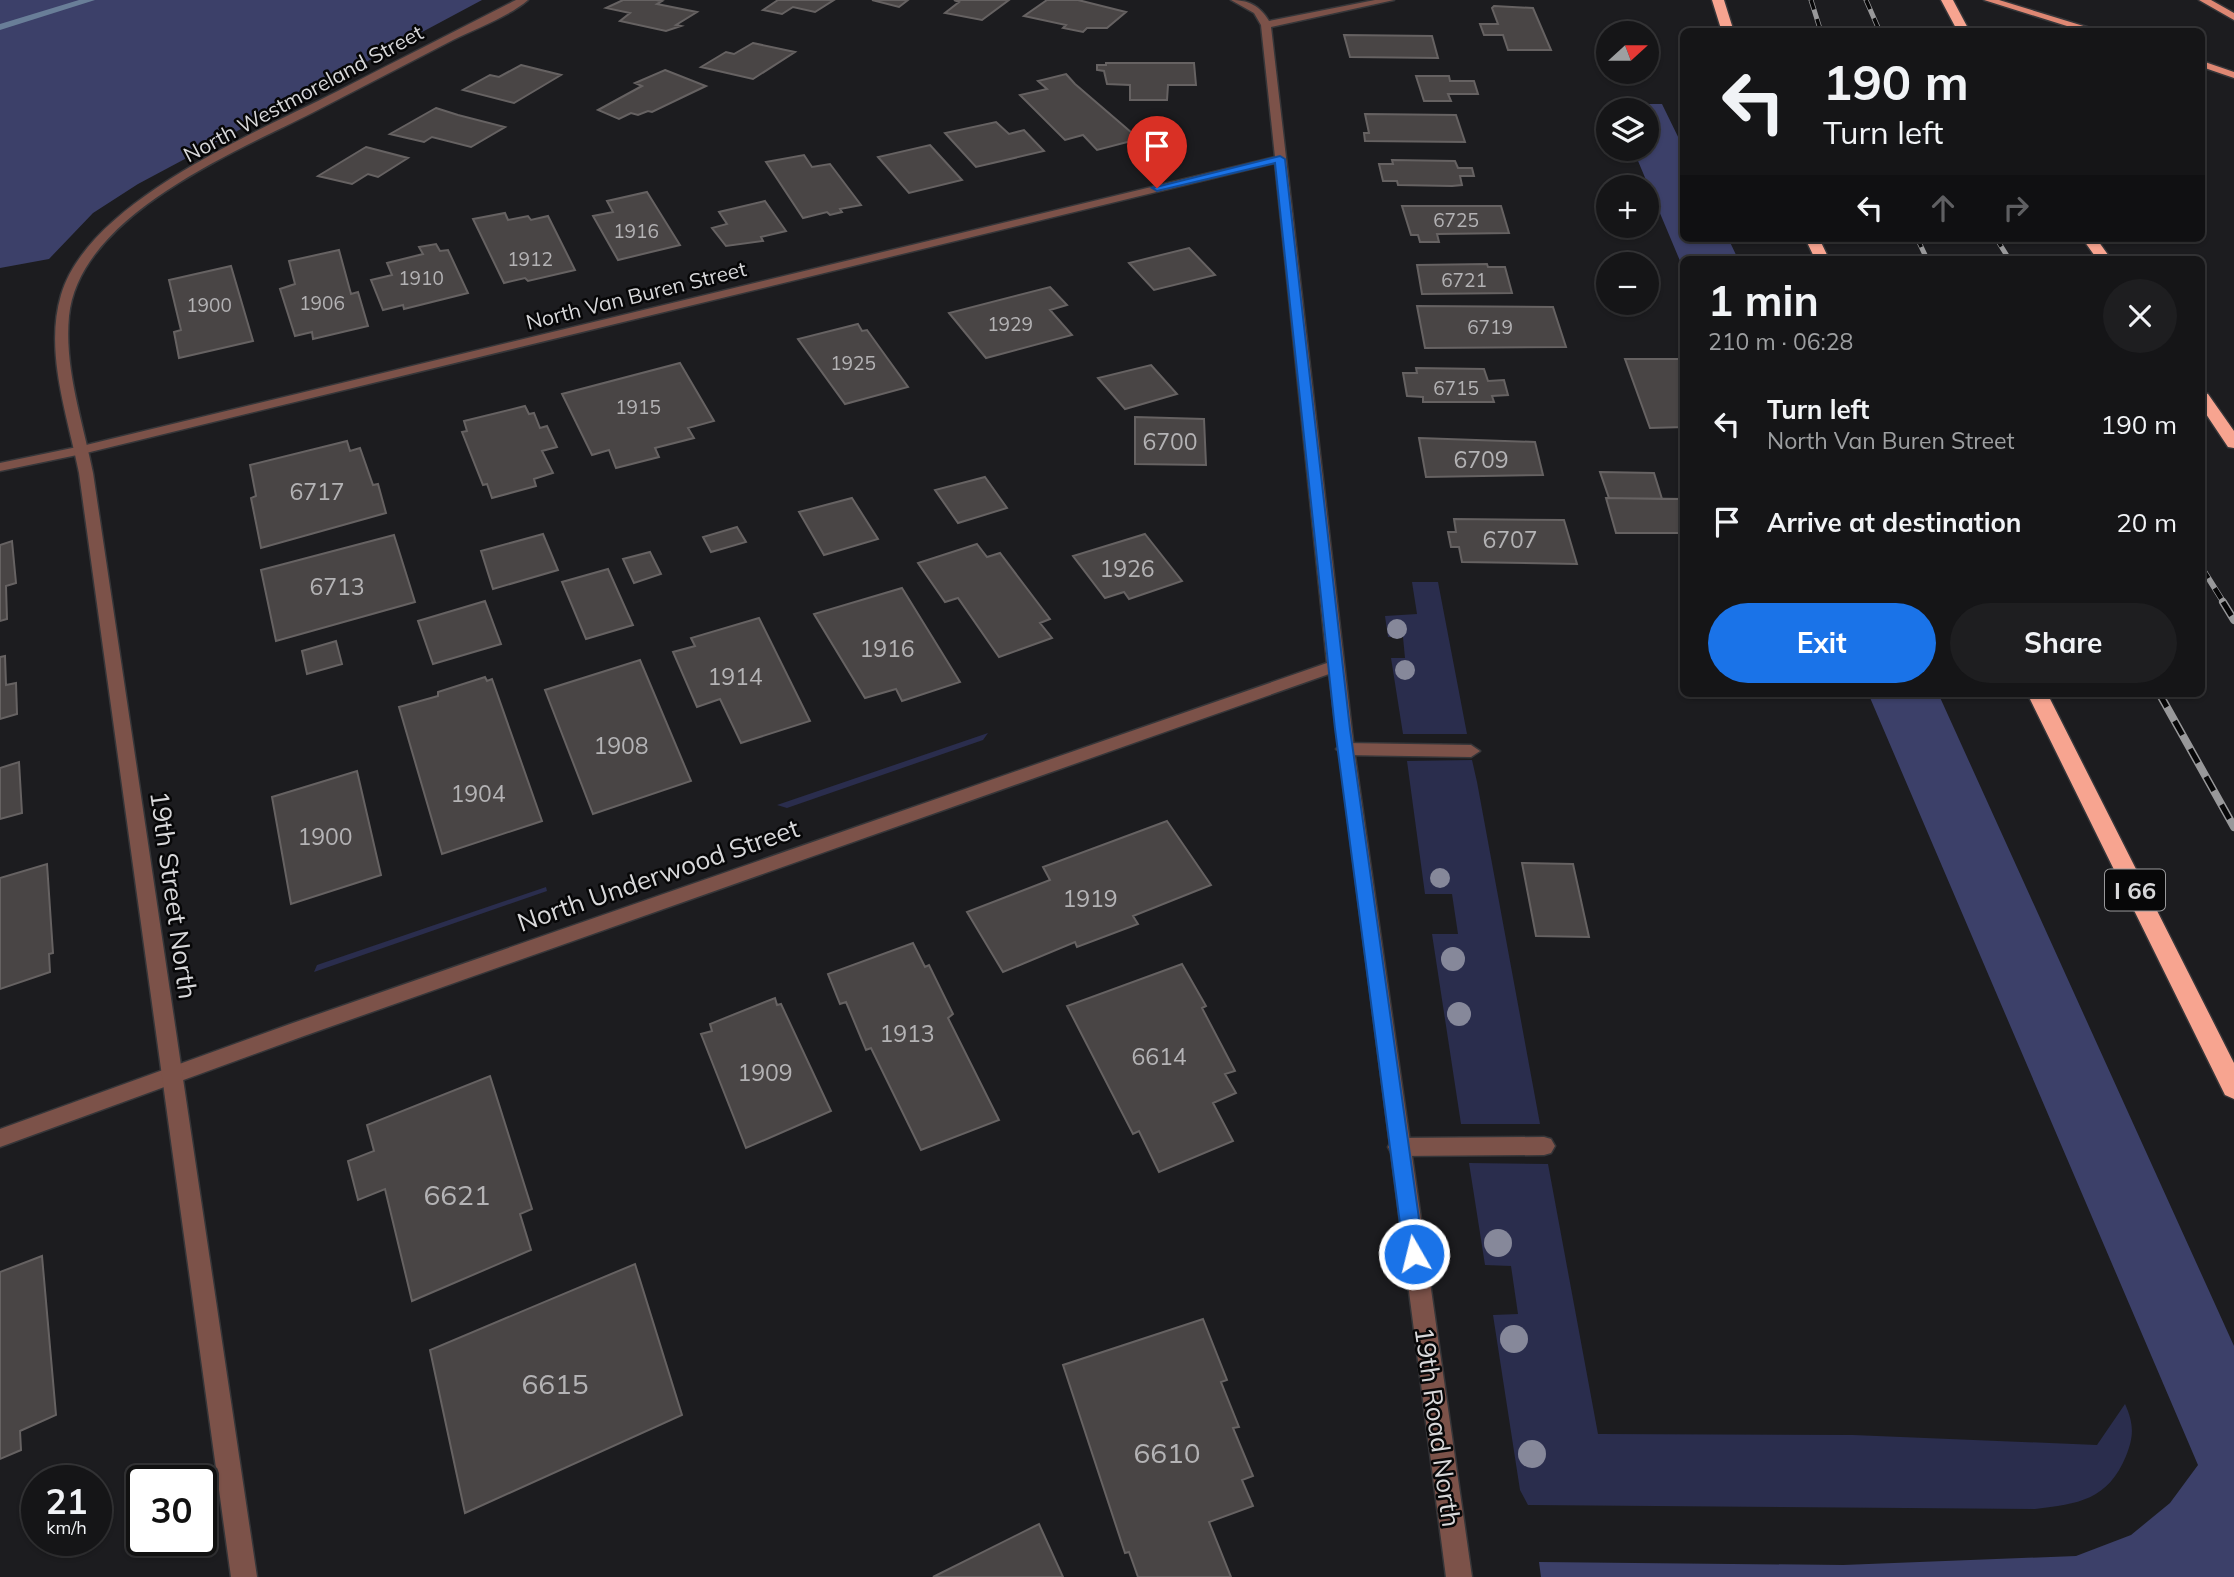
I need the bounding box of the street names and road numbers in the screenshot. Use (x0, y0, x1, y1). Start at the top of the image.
street label: North Westmoreland Street (179, 19, 427, 167)
street label: North Van Buren Street (523, 255, 749, 335)
street label: 19th Street North (143, 789, 205, 1001)
street label: North Underwood Street (513, 811, 803, 939)
road number: I 66 (2105, 870, 2165, 910)
street label: 19th Road North (1408, 1325, 1468, 1529)

